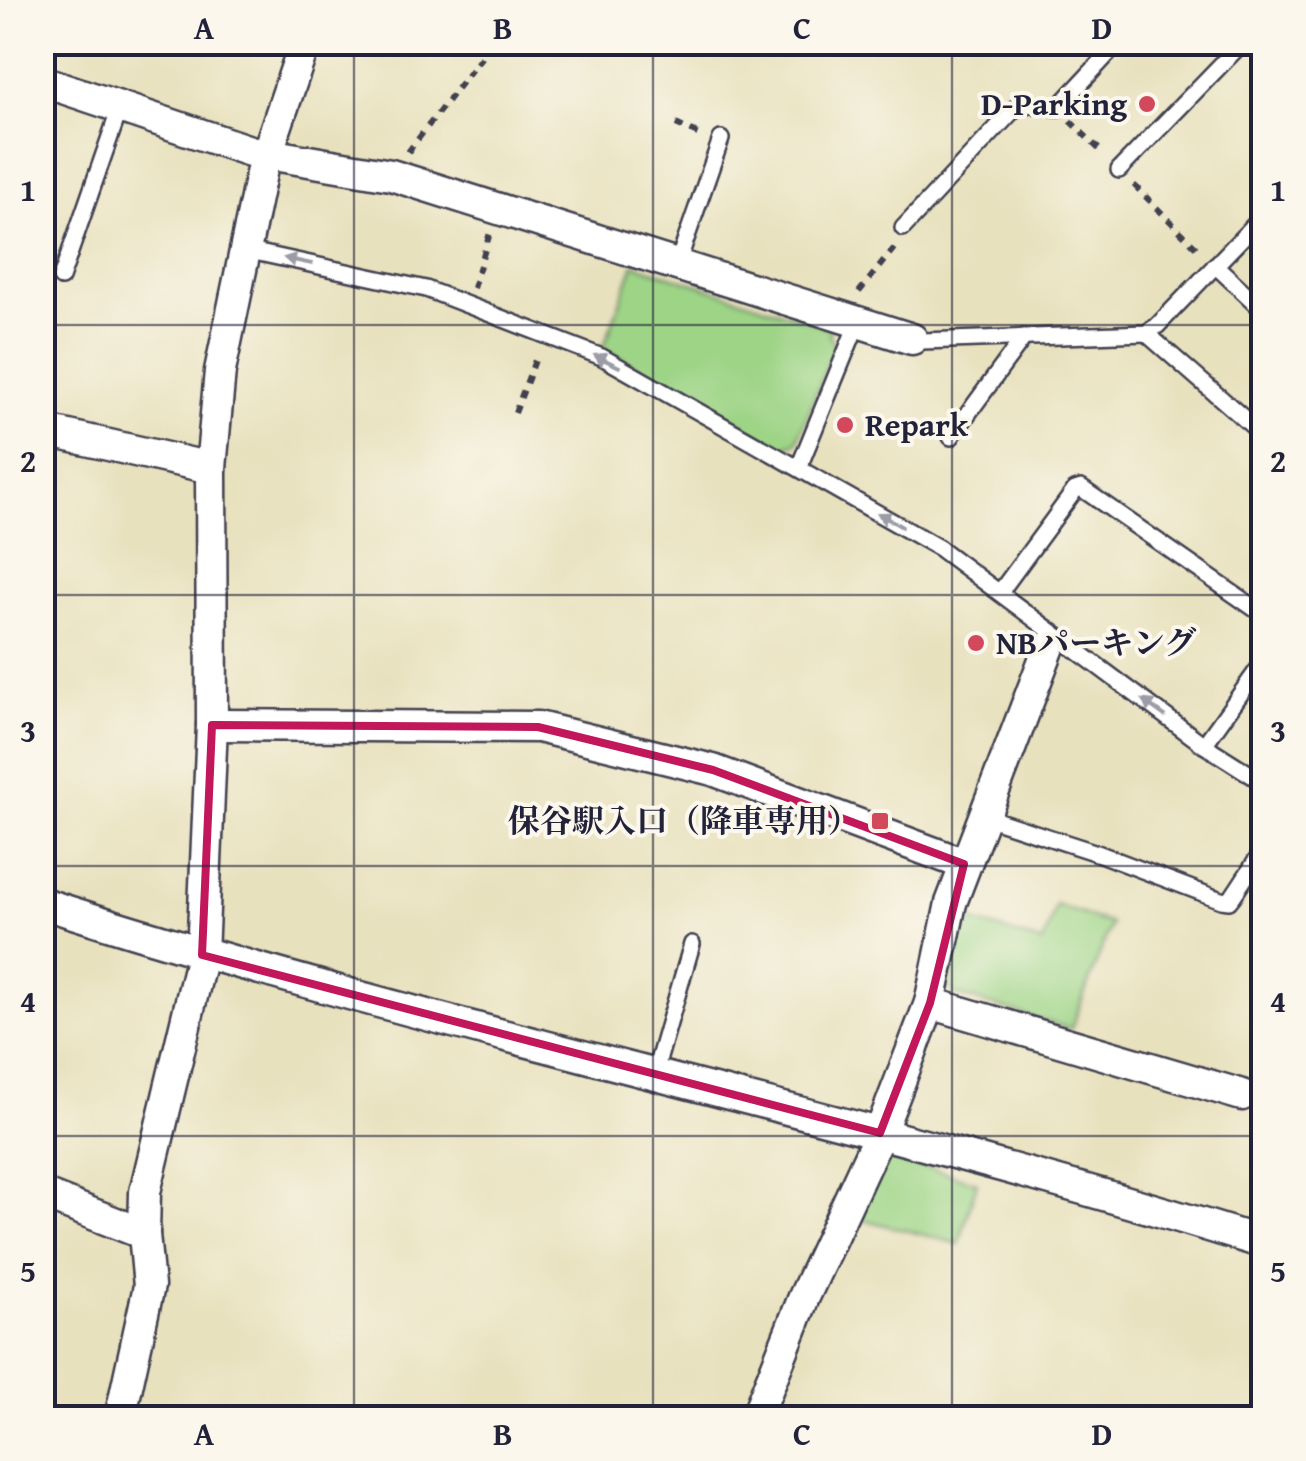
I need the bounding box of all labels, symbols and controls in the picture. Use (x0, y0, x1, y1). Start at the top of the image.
text: A (194, 4, 215, 51)
text: B (493, 4, 513, 51)
text: C (793, 4, 811, 51)
text: D (1092, 4, 1112, 51)
place label: D-Parking (981, 80, 1127, 127)
marker: D-Parking (1136, 93, 1158, 115)
text: 1 (20, 166, 36, 213)
text: 1 (1270, 166, 1286, 213)
one-way arrow (282, 253, 313, 269)
one-way arrow (592, 352, 621, 369)
place label: Repark (865, 401, 969, 448)
marker: Repark (834, 414, 856, 436)
text: 2 (20, 437, 36, 484)
text: 2 (1270, 437, 1286, 484)
one-way arrow (876, 512, 904, 529)
place label: NBパーキング (996, 619, 1196, 666)
marker: NBパーキング (965, 632, 987, 654)
one-way arrow (1141, 699, 1168, 718)
text: 3 (20, 707, 36, 754)
text: 3 (1270, 707, 1286, 754)
place label: 保谷駅入口（降車専用） (508, 797, 860, 844)
marker: 保谷駅入口（降車専用） (869, 810, 891, 832)
text: 4 (20, 977, 36, 1024)
text: 4 (1270, 977, 1286, 1024)
text: 5 (20, 1247, 36, 1294)
text: 5 (1270, 1247, 1286, 1294)
text: A (194, 1410, 215, 1457)
text: B (493, 1410, 513, 1457)
text: C (793, 1410, 811, 1457)
text: D (1092, 1410, 1112, 1457)

